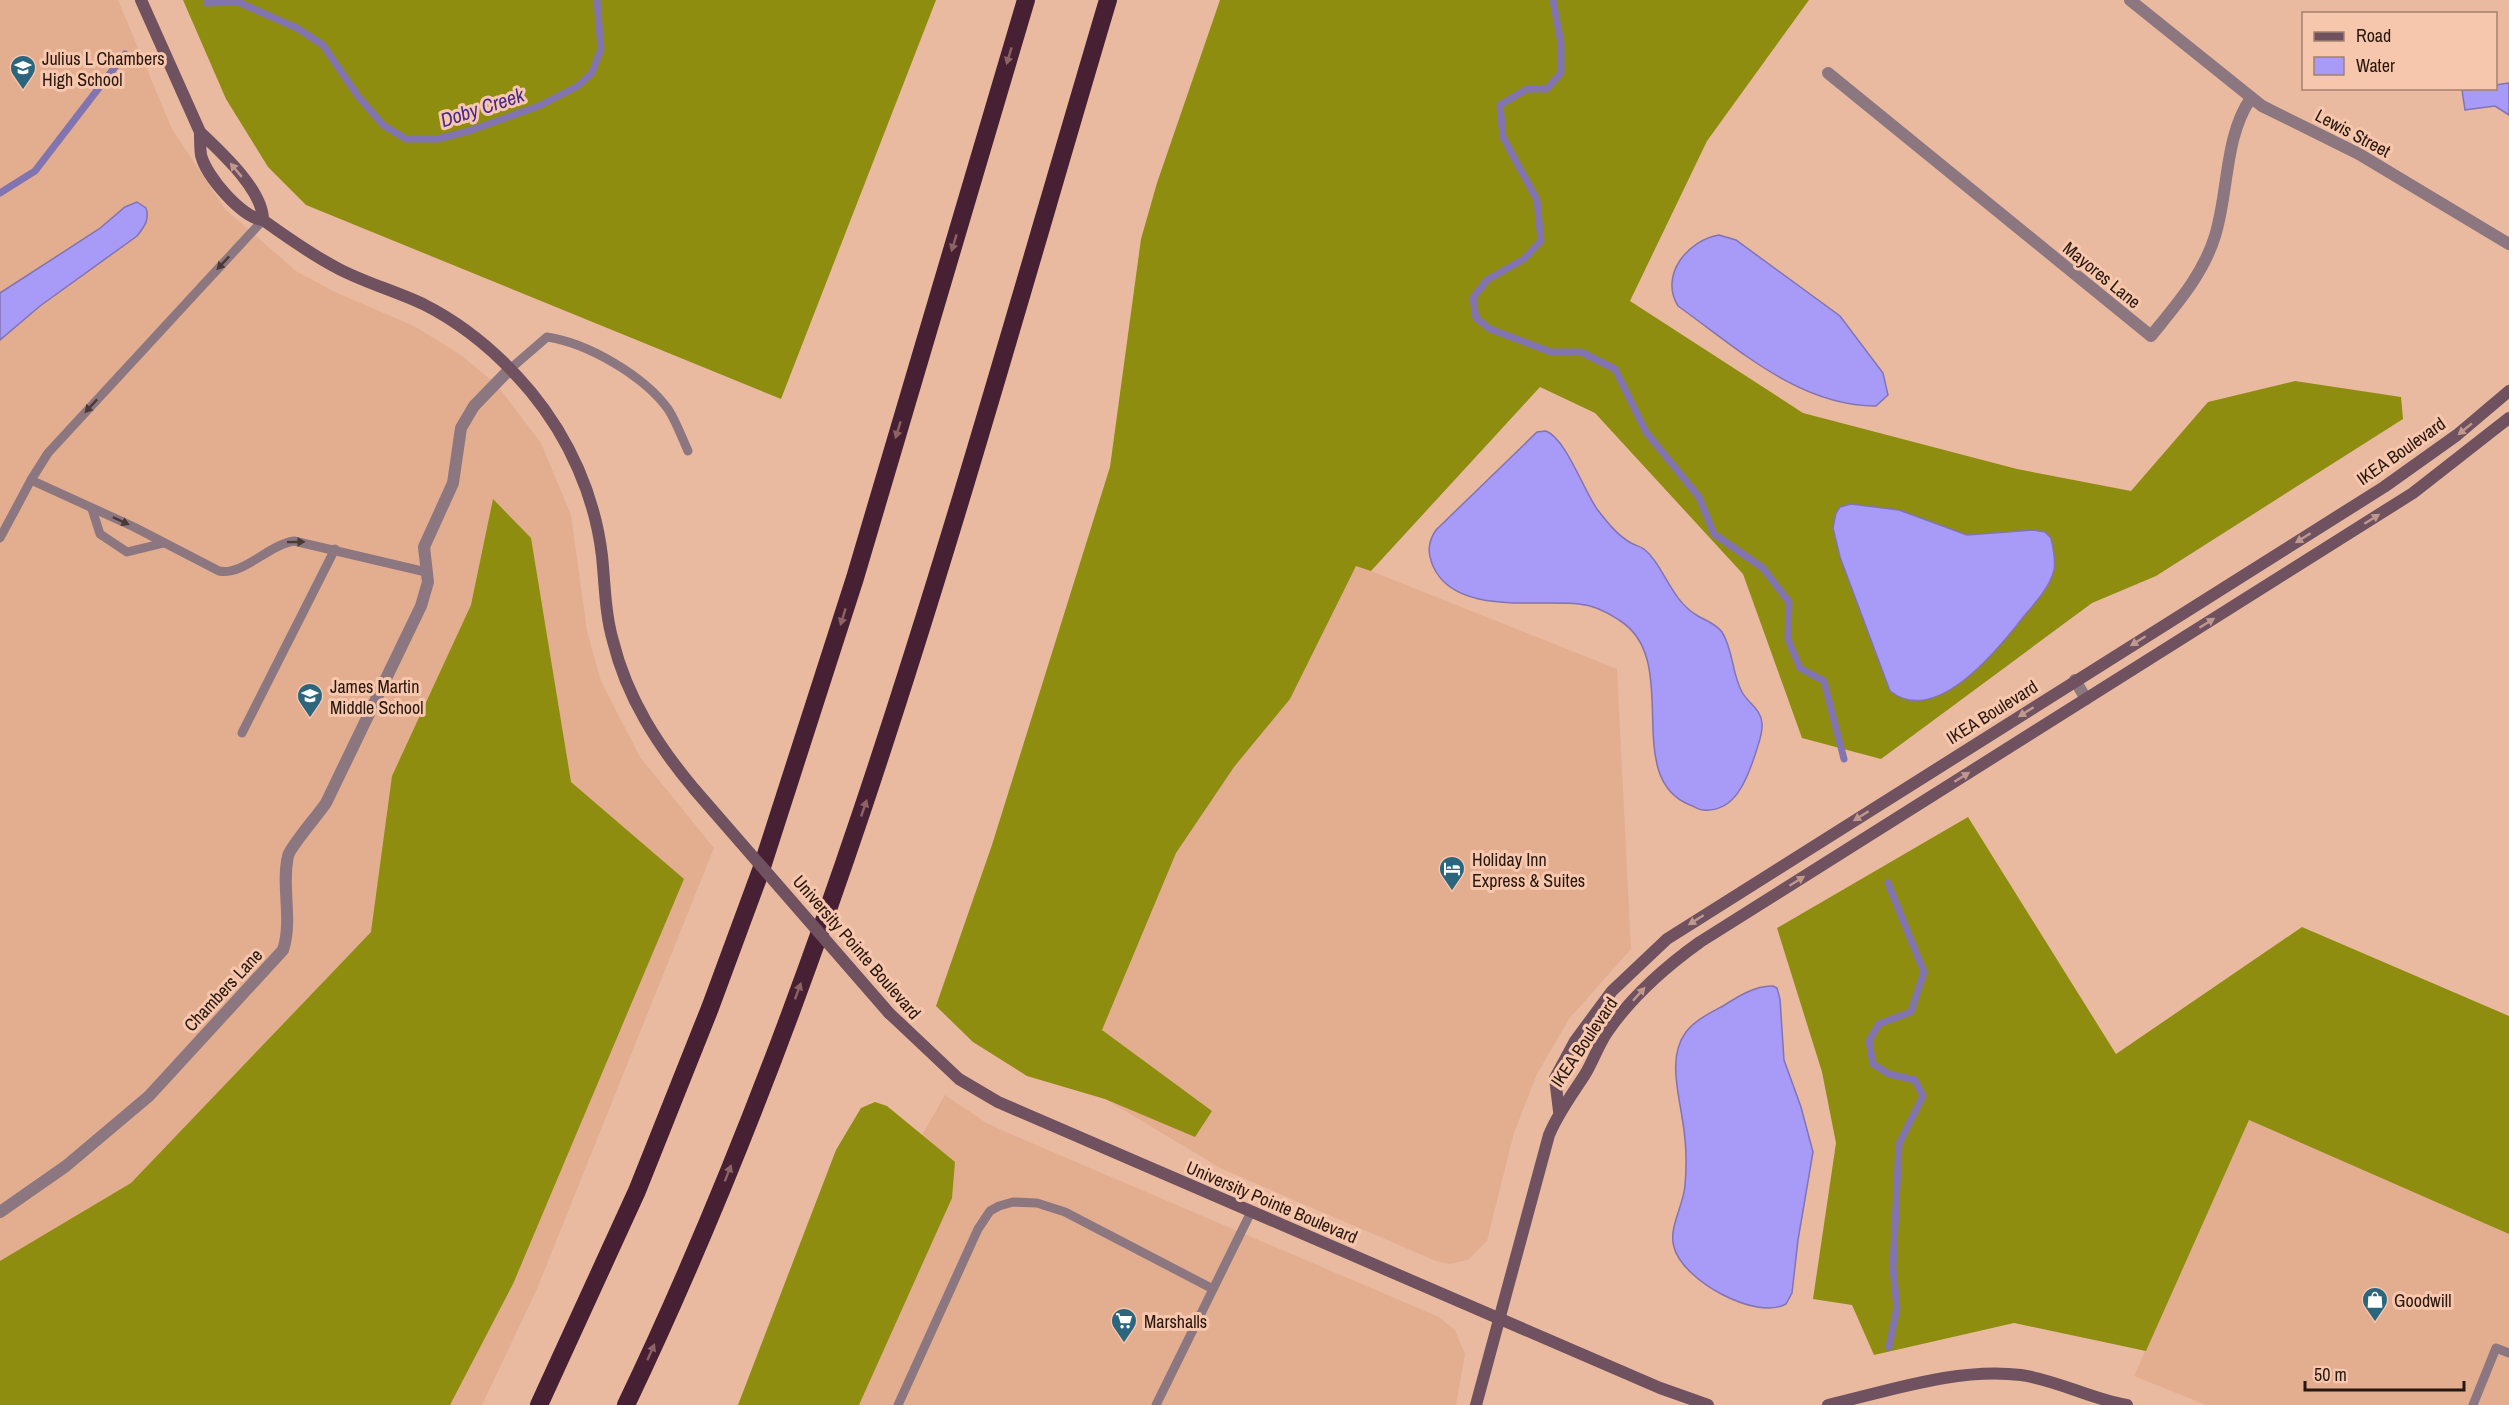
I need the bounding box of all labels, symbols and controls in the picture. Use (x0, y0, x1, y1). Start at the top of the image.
legend (2302, 12, 2497, 90)
text: Road (2356, 23, 2391, 48)
place label: Julius L Chambers High School (42, 46, 165, 92)
one-way arrow (1004, 47, 1013, 65)
school or university icon: Julius L Chambers High School (8, 53, 38, 91)
text: Water (2356, 53, 2395, 78)
water label: Doby Creek (437, 81, 528, 133)
street label: Lewis Street (2311, 103, 2395, 163)
one-way arrow (230, 163, 243, 178)
one-way arrow (949, 234, 958, 252)
street label: Mayores Lane (2058, 236, 2146, 314)
one-way arrow (216, 255, 230, 270)
one-way arrow (85, 398, 98, 413)
street label: IKEA Boulevard (2351, 411, 2451, 491)
one-way arrow (893, 421, 902, 439)
one-way arrow (2457, 422, 2472, 435)
one-way arrow (2364, 514, 2380, 525)
one-way arrow (112, 517, 129, 526)
one-way arrow (2295, 532, 2311, 543)
one-way arrow (286, 537, 305, 547)
one-way arrow (837, 608, 847, 626)
one-way arrow (2199, 618, 2215, 629)
one-way arrow (2130, 636, 2146, 647)
place label: James Martin Middle School (330, 674, 424, 720)
street label: IKEA Boulevard (1942, 674, 2042, 750)
school or university icon: James Martin Middle School (295, 681, 325, 719)
one-way arrow (2017, 706, 2034, 717)
one-way arrow (1954, 772, 1970, 783)
one-way arrow (860, 799, 869, 817)
one-way arrow (1852, 810, 1869, 821)
place label: Holiday Inn Express & Suites (1472, 847, 1585, 893)
hotel icon: Holiday Inn Express & Suites (1437, 854, 1467, 892)
street label: University Pointe Boulevard (787, 869, 927, 1025)
one-way arrow (1789, 876, 1805, 887)
one-way arrow (1688, 914, 1704, 925)
street label: Chambers Lane (178, 943, 268, 1037)
one-way arrow (793, 982, 803, 1000)
one-way arrow (1632, 987, 1645, 1002)
street label: IKEA Boulevard (1545, 992, 1623, 1092)
street label: University Pointe Boulevard (1183, 1155, 1361, 1249)
one-way arrow (724, 1164, 733, 1182)
shop icon: Goodwill (2360, 1285, 2390, 1323)
place label: Goodwill (2394, 1288, 2451, 1313)
supermarket icon: Marshalls (1109, 1306, 1139, 1344)
place label: Marshalls (1144, 1309, 1207, 1334)
one-way arrow (646, 1343, 656, 1361)
scale bar (2305, 1354, 2464, 1392)
text: 50 m (2314, 1362, 2347, 1387)

